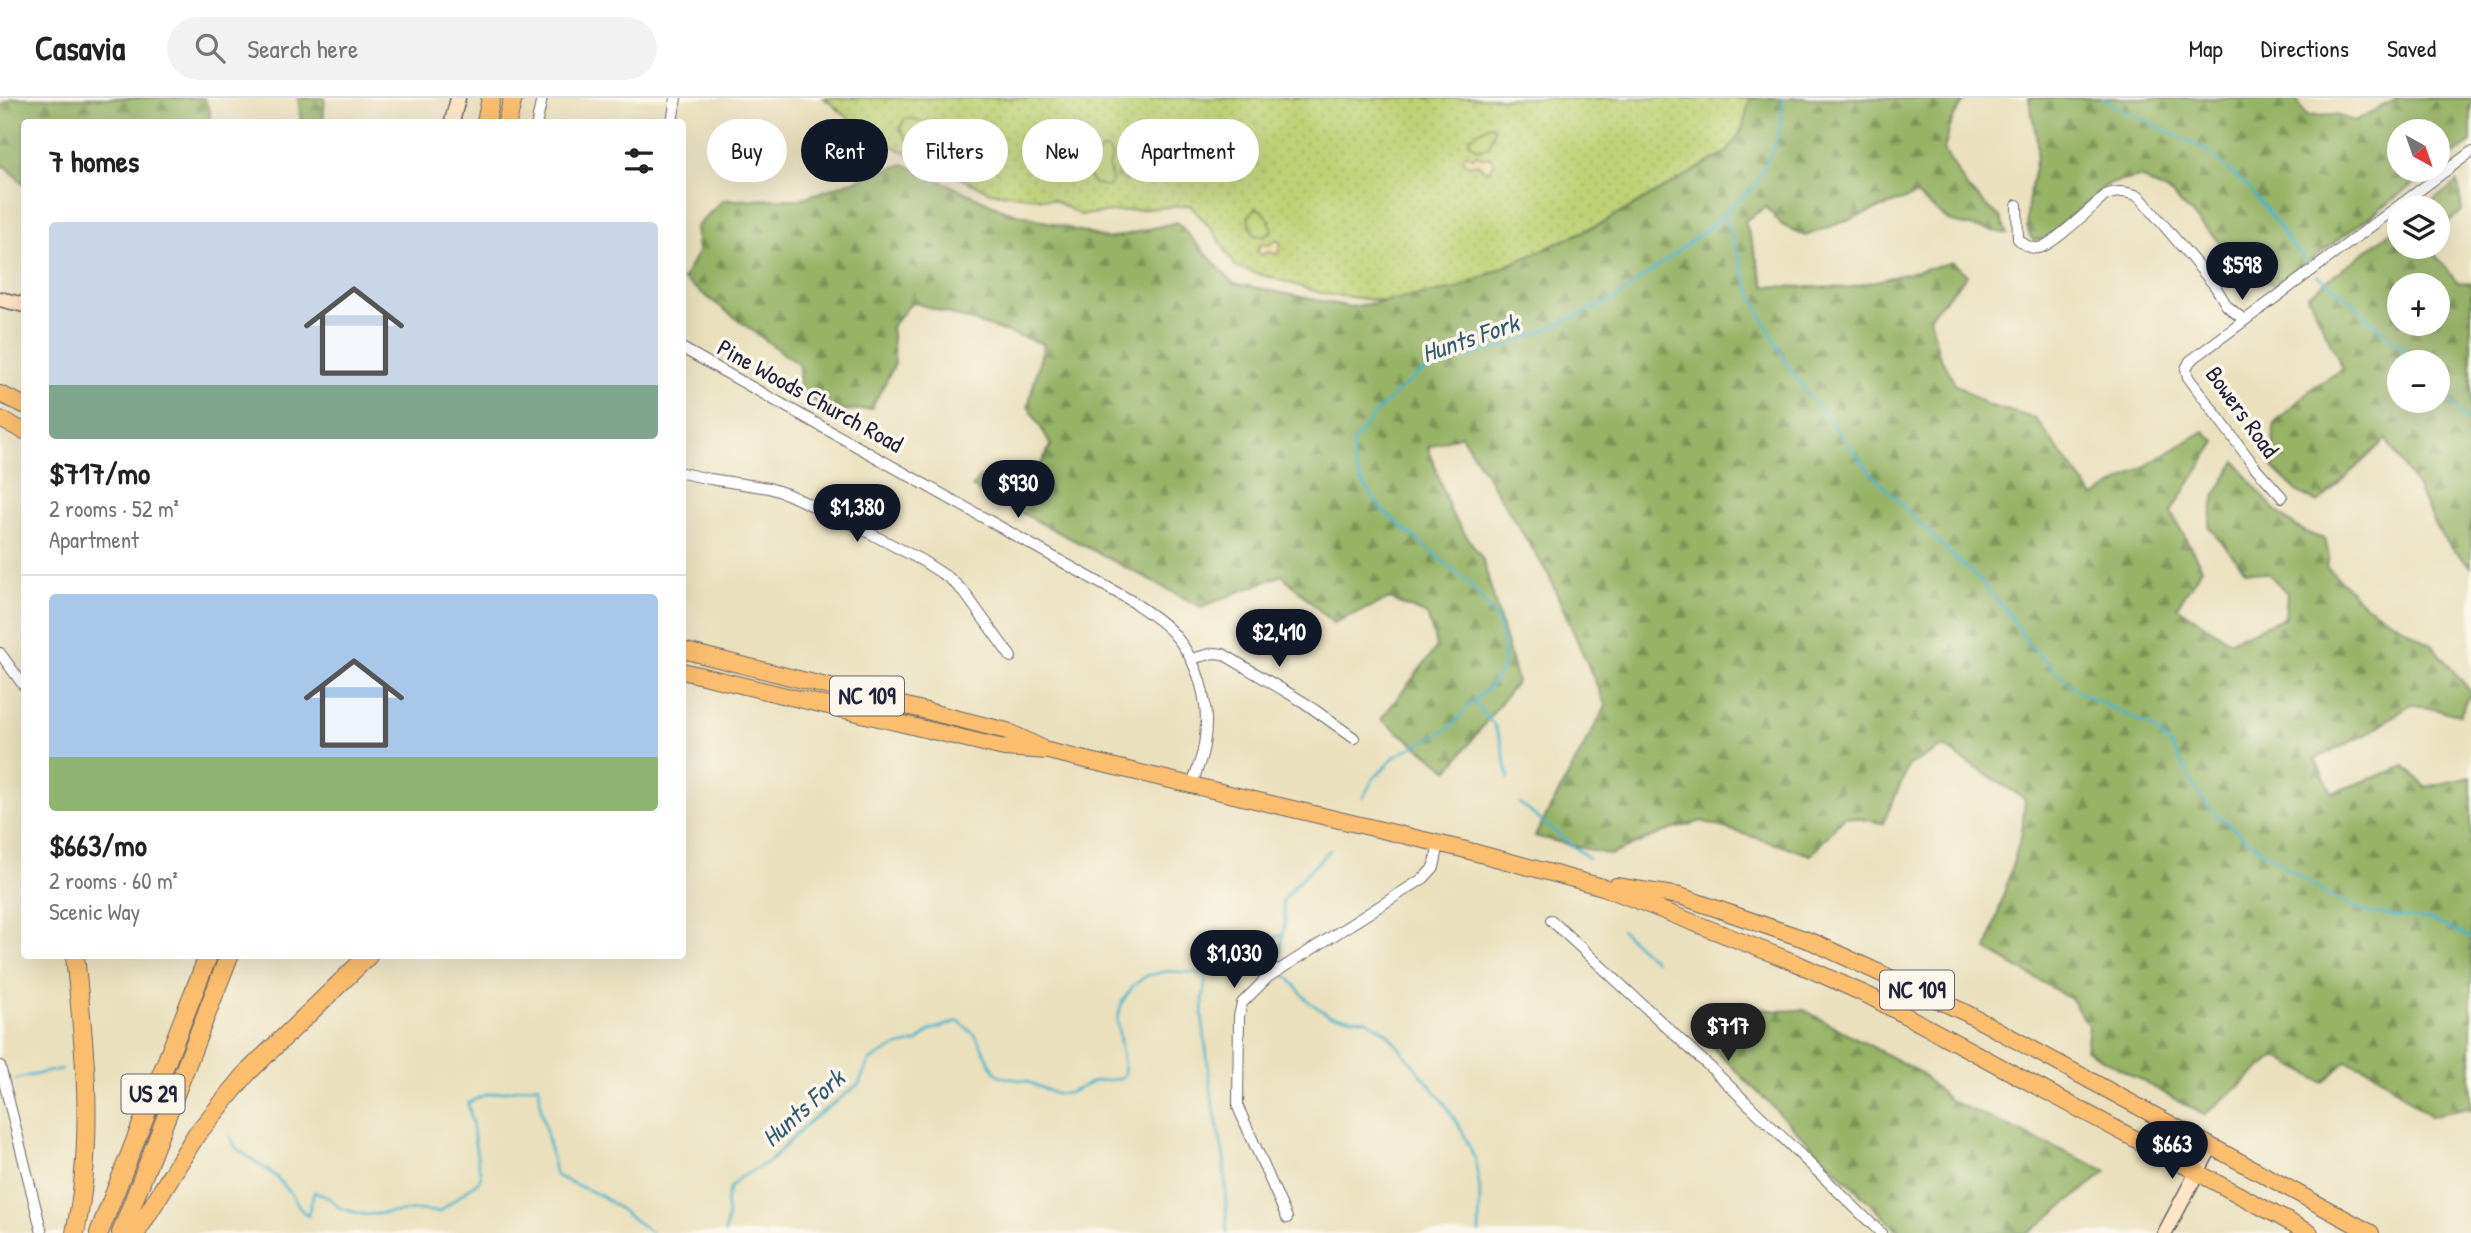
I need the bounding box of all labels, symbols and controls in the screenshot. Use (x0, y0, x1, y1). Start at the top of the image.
search box (167, 17, 657, 80)
text: Casavia (35, 26, 125, 70)
icon: search (191, 29, 229, 67)
text: Search here (247, 31, 358, 66)
text: Map (2189, 32, 2223, 64)
text: Directions (2261, 32, 2349, 64)
text: Saved (2387, 32, 2436, 64)
chip: Buy (707, 119, 787, 182)
chip: Rent (801, 119, 888, 182)
chip: Filters (902, 119, 1008, 182)
chip: New (1022, 119, 1103, 182)
chip: Apartment (1117, 119, 1259, 182)
north arrow (2387, 119, 2450, 182)
map controls (2387, 119, 2450, 413)
text: 7 homes (49, 141, 139, 181)
icon: filters (620, 142, 658, 180)
button: layers (2387, 196, 2450, 259)
pin: $598 (2201, 242, 2283, 302)
text: $598 (2222, 249, 2262, 280)
icon: home (291, 268, 417, 394)
button: + (2387, 273, 2450, 336)
water label: Hunts Fork (1417, 304, 1525, 370)
street label: Pine Woods Church Road (712, 331, 909, 459)
button: − (2387, 350, 2450, 413)
street label: Bowers Road (2199, 359, 2287, 464)
text: $717/mo (49, 453, 150, 493)
pin: $930 (977, 460, 1059, 520)
text: $930 (998, 467, 1038, 498)
pin: $1,380 (800, 484, 914, 544)
text: $1,380 (829, 491, 885, 522)
text: 2 rooms · 52 m² (49, 493, 179, 524)
text: Apartment (49, 524, 139, 555)
pin: $2,410 (1222, 610, 1336, 669)
text: $2,410 (1252, 616, 1306, 647)
icon: home (291, 640, 417, 766)
road number: NC 109 (830, 676, 904, 716)
text: $663/mo (49, 825, 147, 865)
text: 2 rooms · 60 m² (49, 865, 178, 896)
text: Scenic Way (49, 896, 140, 927)
pin: $1,030 (1177, 930, 1291, 990)
text: $1,030 (1206, 937, 1262, 968)
road number: NC 109 (1880, 970, 1954, 1010)
pin: $717 (1687, 1004, 1769, 1063)
text: $717 (1707, 1010, 1749, 1041)
water label: Hunts Fork (754, 1060, 853, 1154)
road number: US 29 (122, 1074, 184, 1113)
pin: $663 (2131, 1122, 2213, 1181)
text: $663 (2152, 1128, 2192, 1159)

